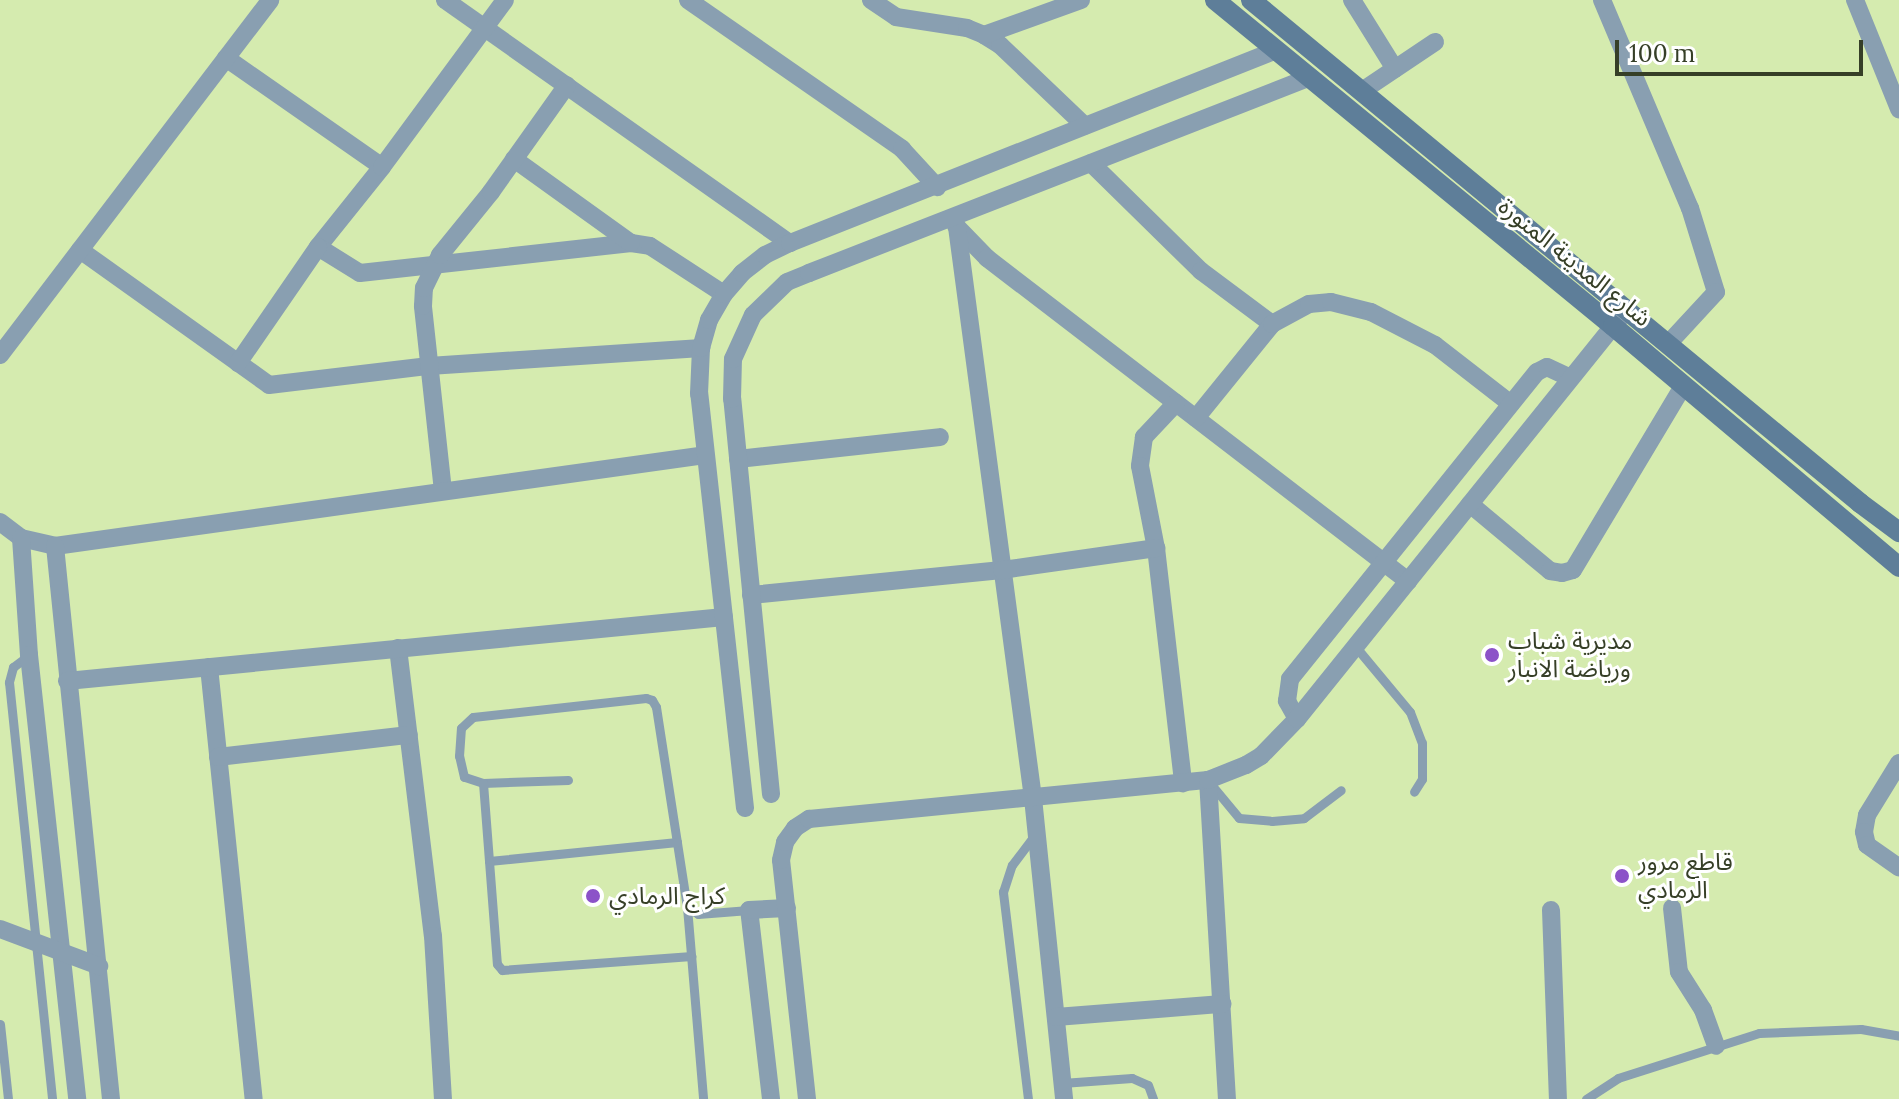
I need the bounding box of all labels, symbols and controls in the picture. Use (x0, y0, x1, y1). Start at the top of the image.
scale bar (1619, 24, 1867, 74)
text: 100 m (1629, 38, 1695, 69)
street label: شارع المدينة المنورة (1493, 192, 1657, 332)
place label: مديرية شباب ورياضة الانبار (1508, 627, 1632, 683)
marker: مديرية شباب ورياضة الانبار (1483, 646, 1501, 664)
place label: قاطع مرور الرمادي (1638, 848, 1733, 904)
marker: قاطع مرور الرمادي (1613, 867, 1631, 885)
place label: كراج الرمادي (609, 882, 725, 910)
marker: كراج الرمادي (584, 887, 602, 905)

